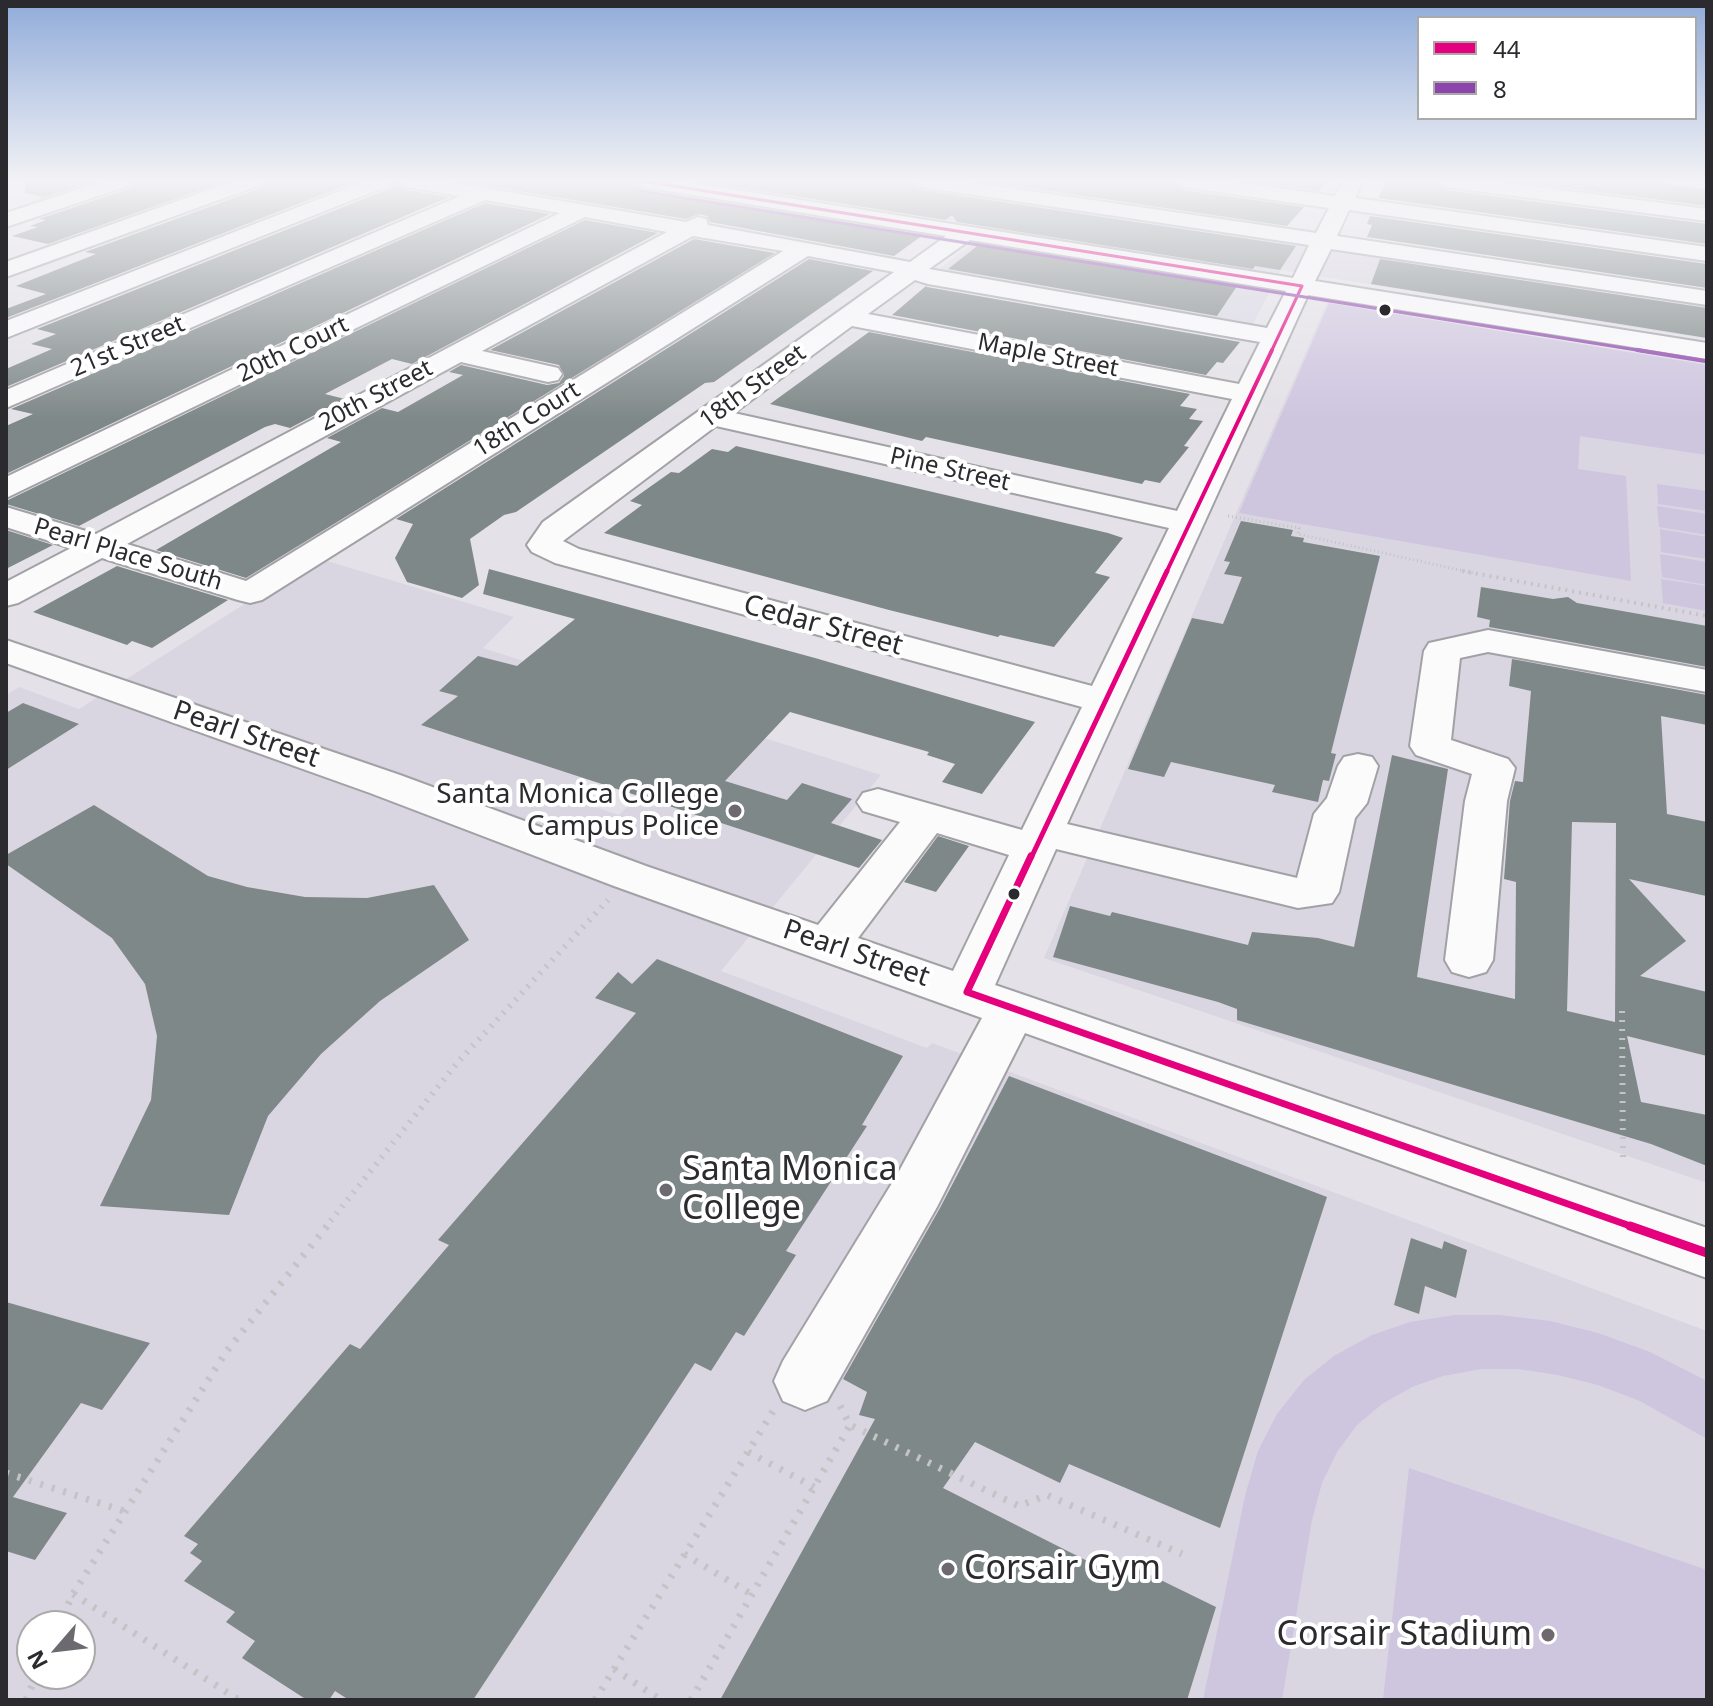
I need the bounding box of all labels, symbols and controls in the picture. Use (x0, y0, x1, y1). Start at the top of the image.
legend (1417, 16, 1697, 120)
text: 44 (1493, 32, 1520, 65)
text: 8 (1493, 72, 1507, 105)
unlabelled marker (1377, 302, 1393, 318)
street label: 21st Street (67, 310, 189, 384)
street label: 20th Court (233, 311, 353, 389)
street label: Maple Street (975, 328, 1121, 384)
street label: 18th Street (694, 339, 812, 435)
street label: 20th Street (314, 354, 438, 438)
street label: 18th Court (468, 376, 586, 464)
street label: Pine Street (887, 442, 1013, 498)
street label: Pearl Place South (30, 513, 226, 597)
street label: Cedar Street (740, 589, 906, 663)
street label: Pearl Street (168, 694, 324, 776)
place label: Santa Monica College Campus Police (436, 778, 719, 844)
marker: Santa Monica College Campus Police (726, 802, 744, 820)
unlabelled marker (1006, 886, 1022, 902)
street label: Pearl Street (778, 913, 934, 995)
place label: Santa Monica College (682, 1150, 898, 1230)
marker: Santa Monica College (657, 1181, 675, 1199)
place label: Corsair Gym (964, 1549, 1161, 1589)
marker: Corsair Gym (939, 1560, 957, 1578)
north arrow (16, 1610, 96, 1690)
place label: Corsair Stadium (1276, 1615, 1532, 1655)
marker: Corsair Stadium (1539, 1626, 1557, 1644)
text: N (19, 1645, 54, 1675)

